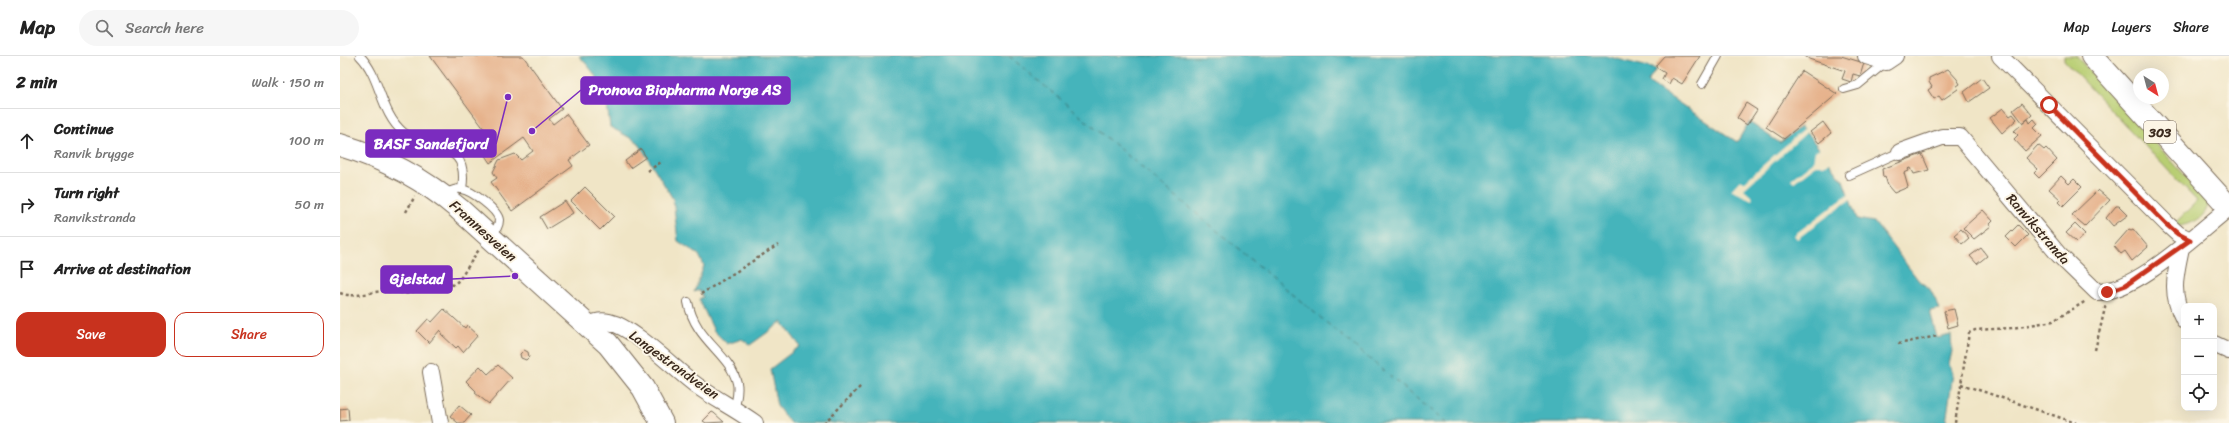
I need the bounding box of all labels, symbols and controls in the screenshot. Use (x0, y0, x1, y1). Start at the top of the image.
search box (79, 10, 359, 46)
text: Map (20, 11, 55, 44)
text: Search here (125, 15, 204, 41)
text: Map (2064, 15, 2089, 40)
text: Layers (2111, 15, 2151, 40)
text: Share (2173, 15, 2209, 40)
icon: search (93, 17, 115, 39)
text: 2 min (16, 67, 57, 97)
north arrow (2133, 68, 2169, 104)
text: Walk · 150 m (251, 71, 324, 94)
callout: Pronova Biopharma Norge AS (581, 77, 790, 104)
text: Pronova Biopharma Norge AS (589, 77, 782, 103)
route start (2040, 96, 2058, 114)
text: Continue (54, 116, 114, 142)
road number: 303 (2144, 121, 2176, 143)
text: 100 m (289, 129, 324, 152)
icon: ahead (16, 130, 38, 152)
callout: BASF Sandefjord (366, 130, 496, 157)
text: BASF Sandefjord (374, 131, 490, 157)
text: Ranvik brygge (54, 142, 134, 165)
text: Turn right (54, 180, 119, 206)
street label: Ranvikstranda (2000, 188, 2076, 270)
text: 50 m (294, 193, 324, 216)
icon: right (16, 194, 38, 216)
street label: Framnesveien (443, 194, 523, 269)
text: Ranvikstranda (54, 206, 136, 229)
text: Arrive at destination (54, 256, 191, 282)
icon: arrive (16, 258, 38, 280)
callout: Gjelstad (381, 266, 452, 293)
text: Gjelstad (389, 266, 445, 292)
route end (2098, 283, 2116, 301)
map controls (2181, 303, 2217, 411)
button: + (2181, 303, 2217, 339)
button: Save (16, 312, 166, 357)
button: Share (174, 312, 324, 357)
street label: Langestrandveien (623, 323, 725, 407)
button: − (2181, 339, 2217, 375)
button: locate (2181, 375, 2217, 411)

